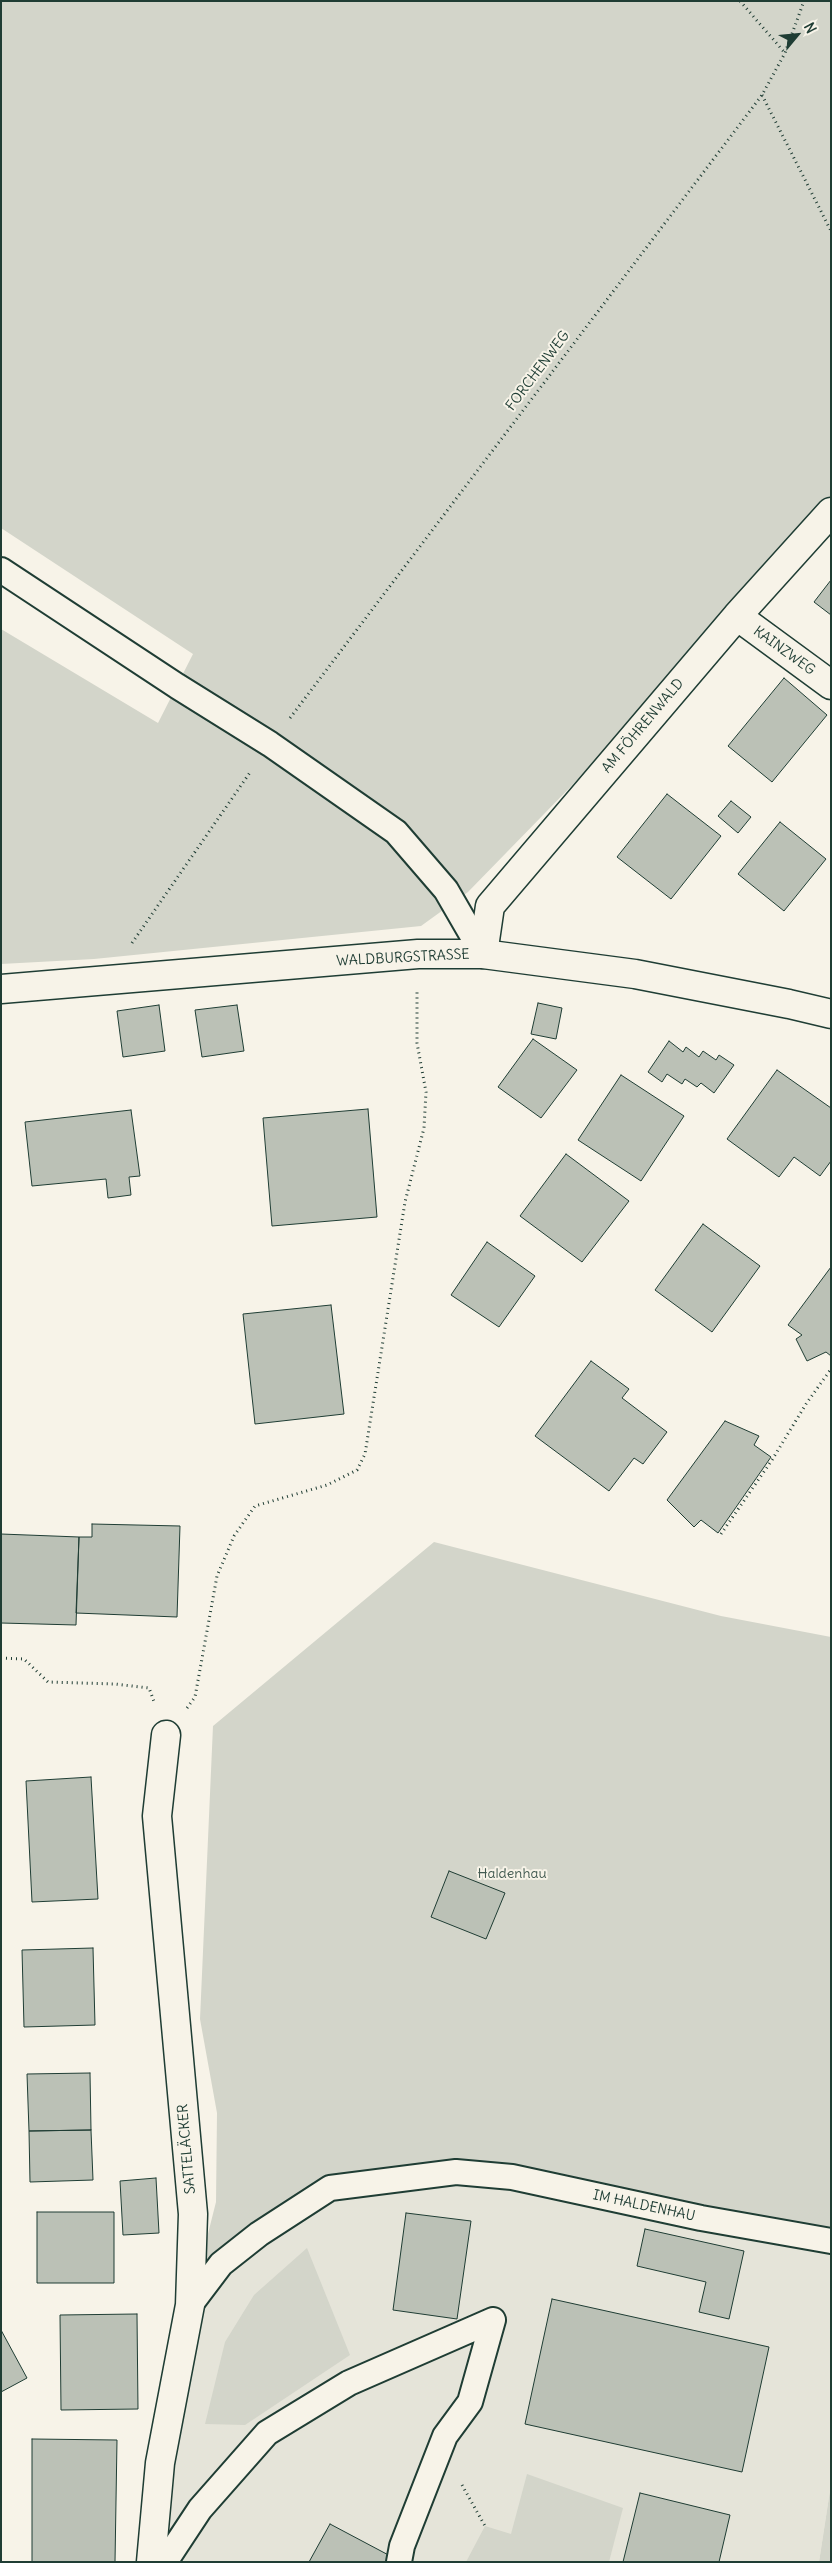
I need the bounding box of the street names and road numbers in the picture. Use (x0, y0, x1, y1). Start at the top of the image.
street label: FORCHENWEG (503, 328, 573, 414)
street label: KAINZWEG (750, 623, 818, 679)
street label: AM FÖHRENWALD (599, 675, 687, 777)
street label: WALDBURGSTRASSE (336, 946, 470, 970)
street label: SATTELÄCKER (175, 2103, 199, 2195)
street label: IM HALDENHAU (591, 2187, 697, 2225)

